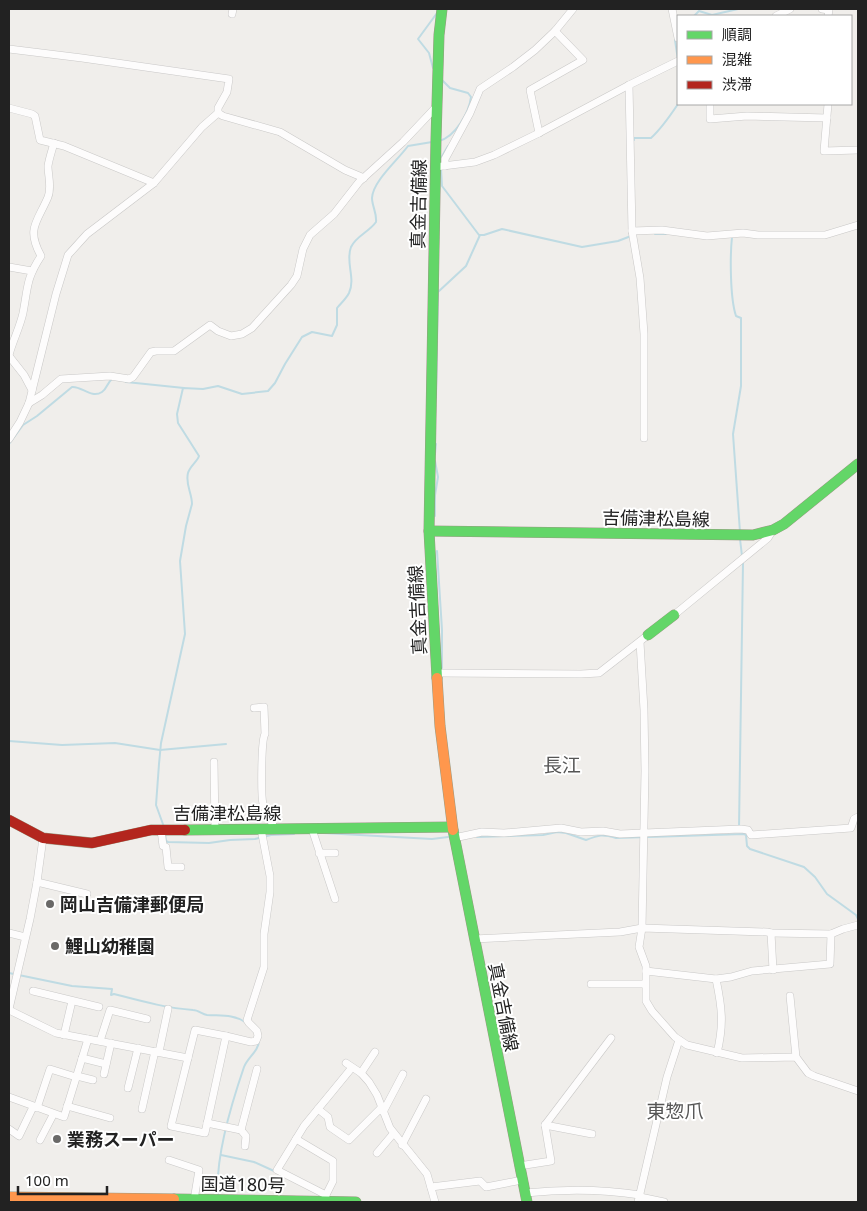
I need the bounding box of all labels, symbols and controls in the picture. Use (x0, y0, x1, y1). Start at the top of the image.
legend (677, 15, 852, 105)
text: 順調 (722, 24, 752, 44)
text: 混雑 (722, 49, 752, 69)
text: 渋滞 (722, 74, 752, 94)
street label: 真金吉備線 (405, 159, 431, 249)
street label: 吉備津松島線 (602, 505, 710, 531)
street label: 真金吉備線 (403, 564, 431, 656)
district label: 長江 (543, 752, 581, 778)
street label: 吉備津松島線 (173, 801, 281, 825)
place label: 岡山吉備津郵便局 (60, 892, 204, 916)
marker: 岡山吉備津郵便局 (44, 898, 56, 910)
place label: 鯉山幼稚園 (65, 934, 155, 958)
marker: 鯉山幼稚園 (49, 940, 61, 952)
street label: 真金吉備線 (484, 961, 524, 1053)
district label: 東惣爪 (646, 1098, 704, 1124)
place label: 業務スーパー (67, 1127, 175, 1151)
marker: 業務スーパー (51, 1133, 63, 1145)
scale bar (18, 1164, 106, 1196)
text: 100 m (25, 1170, 69, 1190)
street label: 国道180号 (200, 1171, 286, 1197)

